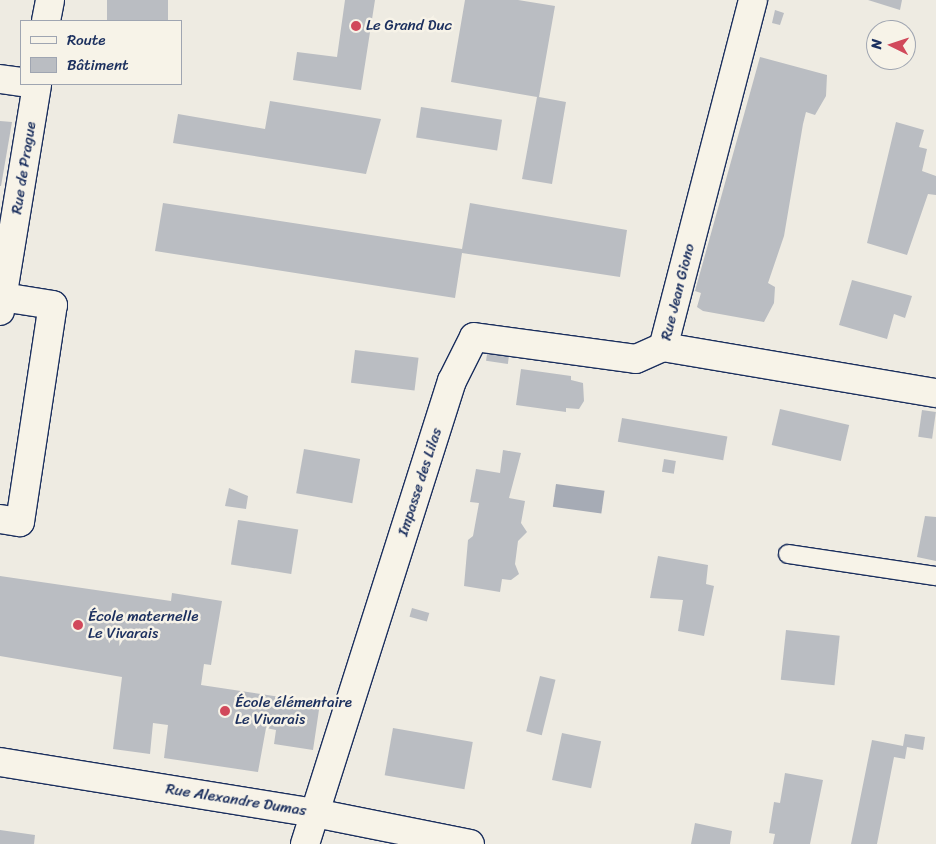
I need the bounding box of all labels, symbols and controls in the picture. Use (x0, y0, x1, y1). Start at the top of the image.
place label: Le Grand Duc (366, 17, 452, 35)
legend (20, 20, 182, 85)
marker: Le Grand Duc (350, 20, 362, 32)
north arrow (866, 20, 916, 70)
text: Route (67, 27, 106, 53)
text: N (864, 38, 889, 50)
text: Bâtiment (67, 52, 129, 78)
street label: Rue de Prague (8, 120, 40, 216)
street label: Rue Jean Giono (657, 241, 699, 343)
street label: Impasse des Lilas (394, 425, 446, 539)
place label: École maternelle Le Vivarais (88, 607, 198, 642)
marker: École maternelle Le Vivarais (72, 619, 84, 631)
place label: École élémentaire Le Vivarais (235, 693, 353, 728)
marker: École élémentaire Le Vivarais (219, 705, 231, 717)
street label: Rue Alexandre Dumas (164, 780, 308, 820)

